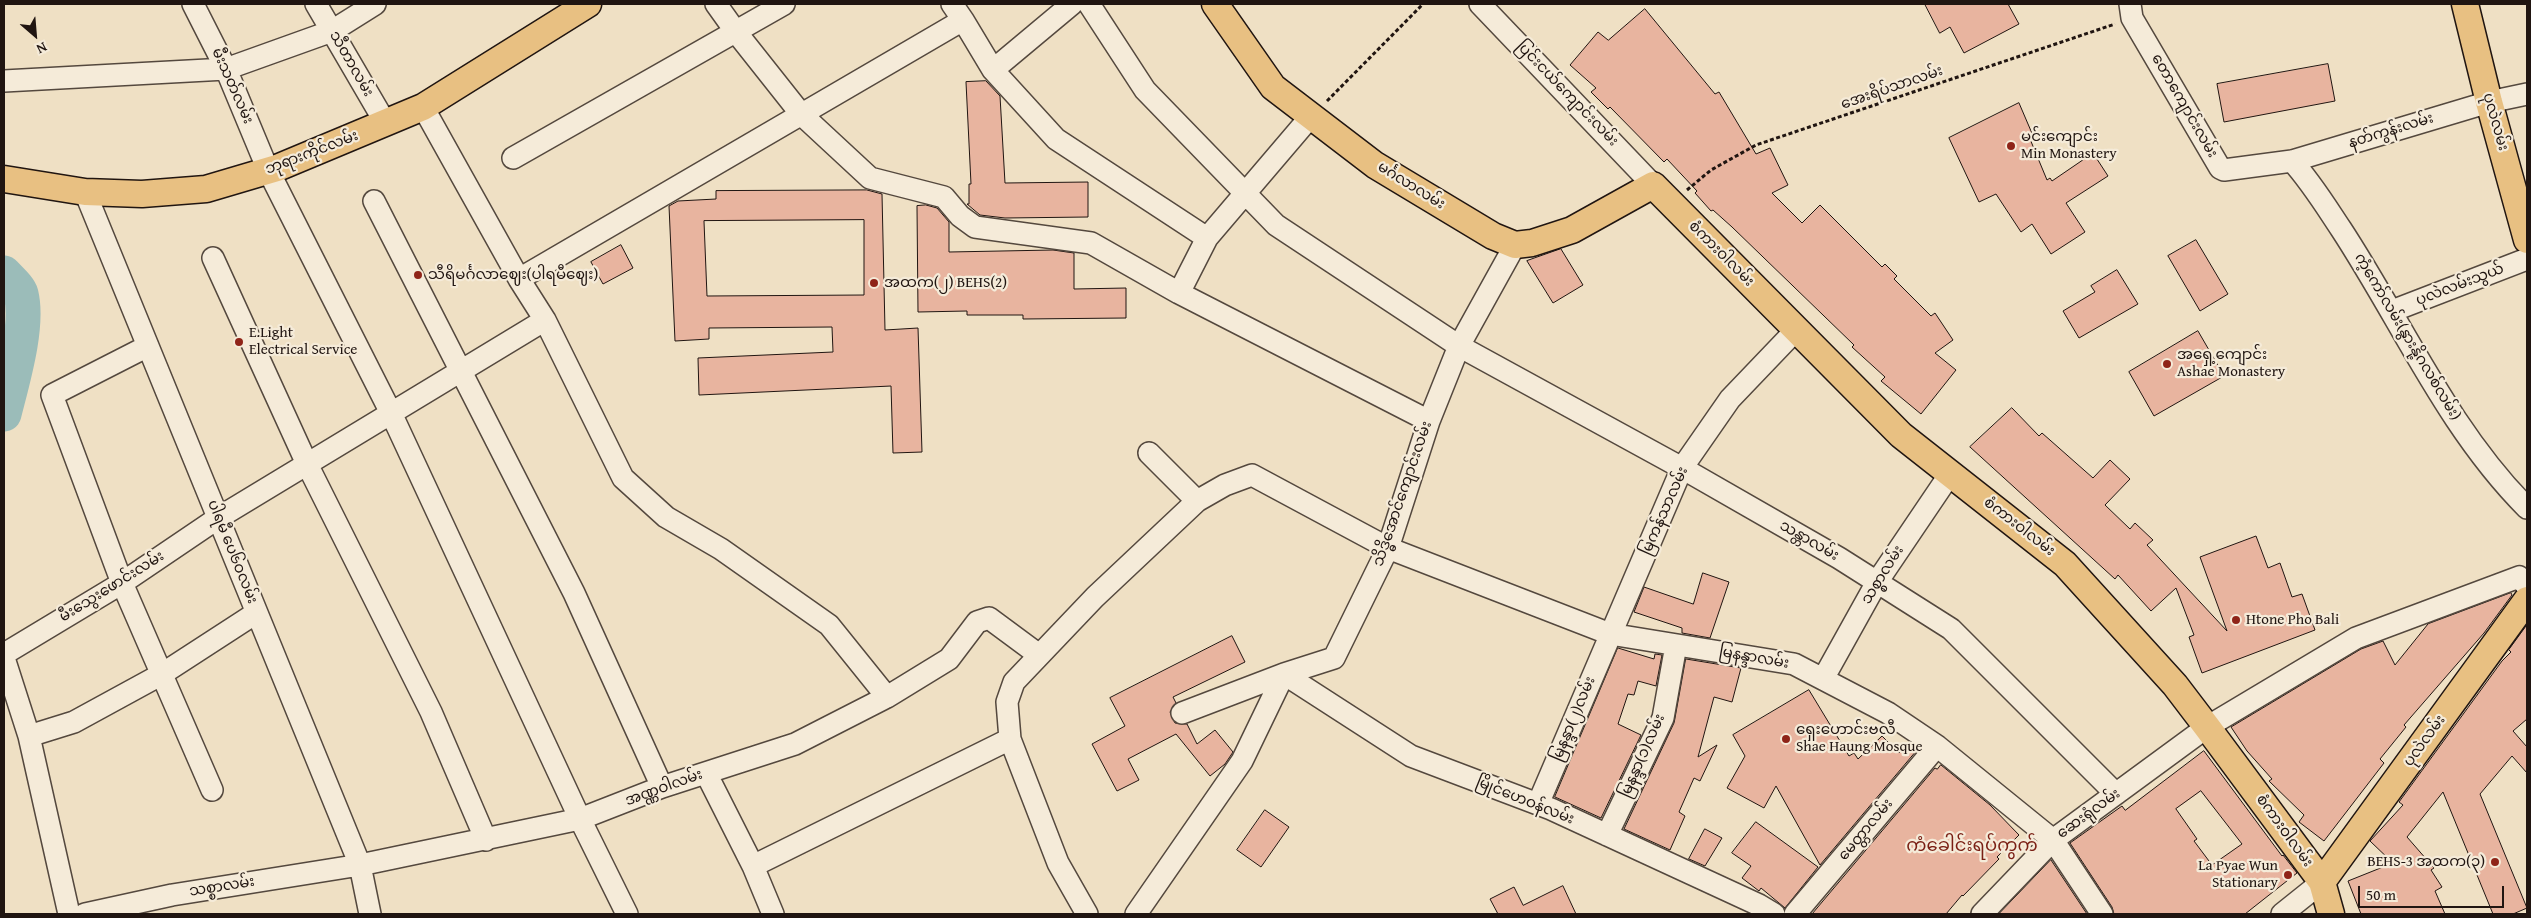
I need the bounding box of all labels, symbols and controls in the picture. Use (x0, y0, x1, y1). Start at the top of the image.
north arrow (10, 10, 60, 60)
street label: သီတာလမ်း (325, 28, 377, 100)
text: N (33, 37, 51, 59)
street label: ပြင်းငယ်ကျောင်းလမ်း (1512, 38, 1622, 150)
street label: မီးသတ်လမ်း (207, 45, 257, 127)
street label: တောကျောင်းလမ်း (2147, 51, 2221, 161)
street label: အေးရိပ်သာလမ်း (1839, 62, 1945, 114)
street label: ပုလဲလမ်း (2478, 91, 2512, 153)
street label: နတ်ကွန်းလမ်း (2346, 109, 2436, 153)
street label: ဘုရားကိုင်လမ်း (263, 127, 361, 179)
place label: မင်းကျောင်း Min Monastery (2021, 128, 2117, 163)
marker: မင်းကျောင်း Min Monastery (2005, 140, 2017, 152)
street label: မင်္ဂလာလမ်း (1374, 158, 1448, 214)
street label: စံကားဝါလမ်း (1684, 217, 1758, 291)
street label: ကံ့ကော်လမ်း(နွားနို့ဂလစ်လမ်း) (2350, 250, 2464, 424)
street label: ပုလဲလမ်းသွယ် (2413, 260, 2507, 310)
place label: သီရိမင်္ဂလာဈေး(ပါရမီဈေး) (428, 266, 598, 284)
marker: သီရိမင်္ဂလာဈေး(ပါရမီဈေး) (412, 269, 424, 281)
place label: အထက(၂) BEHS(2) (884, 274, 1007, 292)
marker: အထက(၂) BEHS(2) (868, 277, 880, 289)
place label: E.Light Electrical Service (249, 324, 357, 359)
marker: E.Light Electrical Service (233, 336, 245, 348)
place label: အရှေ့ကျောင်း Ashae Monastery (2177, 346, 2285, 381)
marker: အရှေ့ကျောင်း Ashae Monastery (2161, 358, 2173, 370)
street label: သိဒ္ဓိအောင်ကျောင်းလမ်း (1370, 419, 1436, 569)
street label: မြကန်သာလမ်း (1637, 464, 1693, 558)
street label: စံကားဝါလမ်း (1980, 494, 2058, 560)
street label: ပါရမီ ပေ၆ဝလမ်း (203, 497, 261, 607)
street label: သန္တာလမ်း (1776, 517, 1842, 565)
street label: သစ္စာလမ်း (1858, 542, 1908, 608)
street label: မီးသွေးဖောင်းလမ်း (56, 548, 168, 626)
place label: Htone Pho Bali (2246, 611, 2339, 629)
marker: Htone Pho Bali (2230, 614, 2242, 626)
street label: မြနန္ဒာလမ်း (1718, 643, 1790, 673)
street label: မြနန္ဒာ(၂)လမ်း (1548, 674, 1600, 764)
street label: မြနန္ဒာ(၁)လမ်း (1617, 711, 1669, 801)
street label: ပုလဲလမ်း (2400, 712, 2450, 770)
place label: ရှေးဟောင်းဗလီ Shae Haung Mosque (1796, 721, 1922, 756)
marker: ရှေးဟောင်းဗလီ Shae Haung Mosque (1780, 733, 1792, 745)
street label: အဏ္ဏဝါလမ်း (623, 766, 705, 810)
street label: မြိုင်ဟေဝန်လမ်း (1473, 773, 1577, 829)
street label: ဆေးရုံလမ်း (2054, 785, 2124, 843)
street label: စံကားဝါလမ်း (2252, 791, 2316, 871)
street label: မေတ္တာလမ်း (1835, 795, 1897, 865)
district label: ကံခေါင်းရပ်ကွက် (1906, 835, 2038, 857)
place label: BEHS-3 အထက(၃) (2367, 853, 2485, 871)
marker: BEHS-3 အထက(၃) (2489, 856, 2501, 868)
place label: La Pyae Wun Stationary (2198, 857, 2278, 892)
marker: La Pyae Wun Stationary (2282, 869, 2294, 881)
street label: သစ္စာလမ်း (188, 873, 256, 901)
scale bar (2361, 876, 2507, 908)
text: 50 m (2366, 884, 2396, 905)

